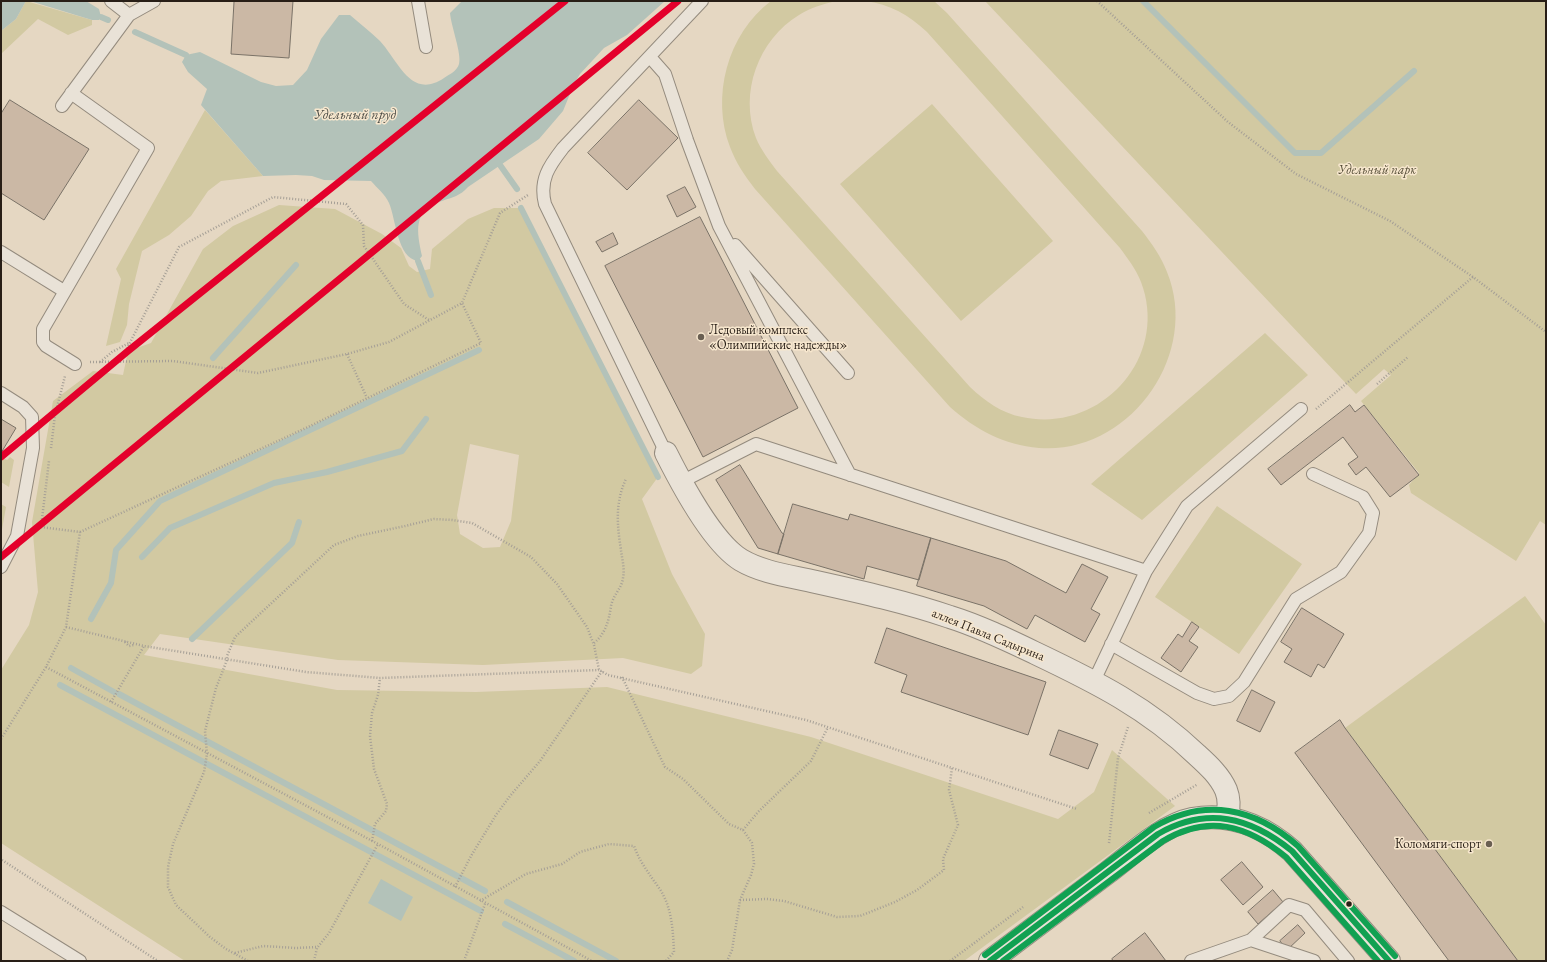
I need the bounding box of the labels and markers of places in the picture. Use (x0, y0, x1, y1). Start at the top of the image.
place label: Ледовый комплекс «Олимпийские надежды» (709, 322, 847, 353)
marker: Ледовый комплекс «Олимпийские надежды» (696, 332, 706, 342)
place label: Коломяги-спорт (1395, 836, 1481, 852)
marker: Коломяги-спорт (1484, 839, 1494, 849)
unlabelled marker (1344, 899, 1354, 909)

